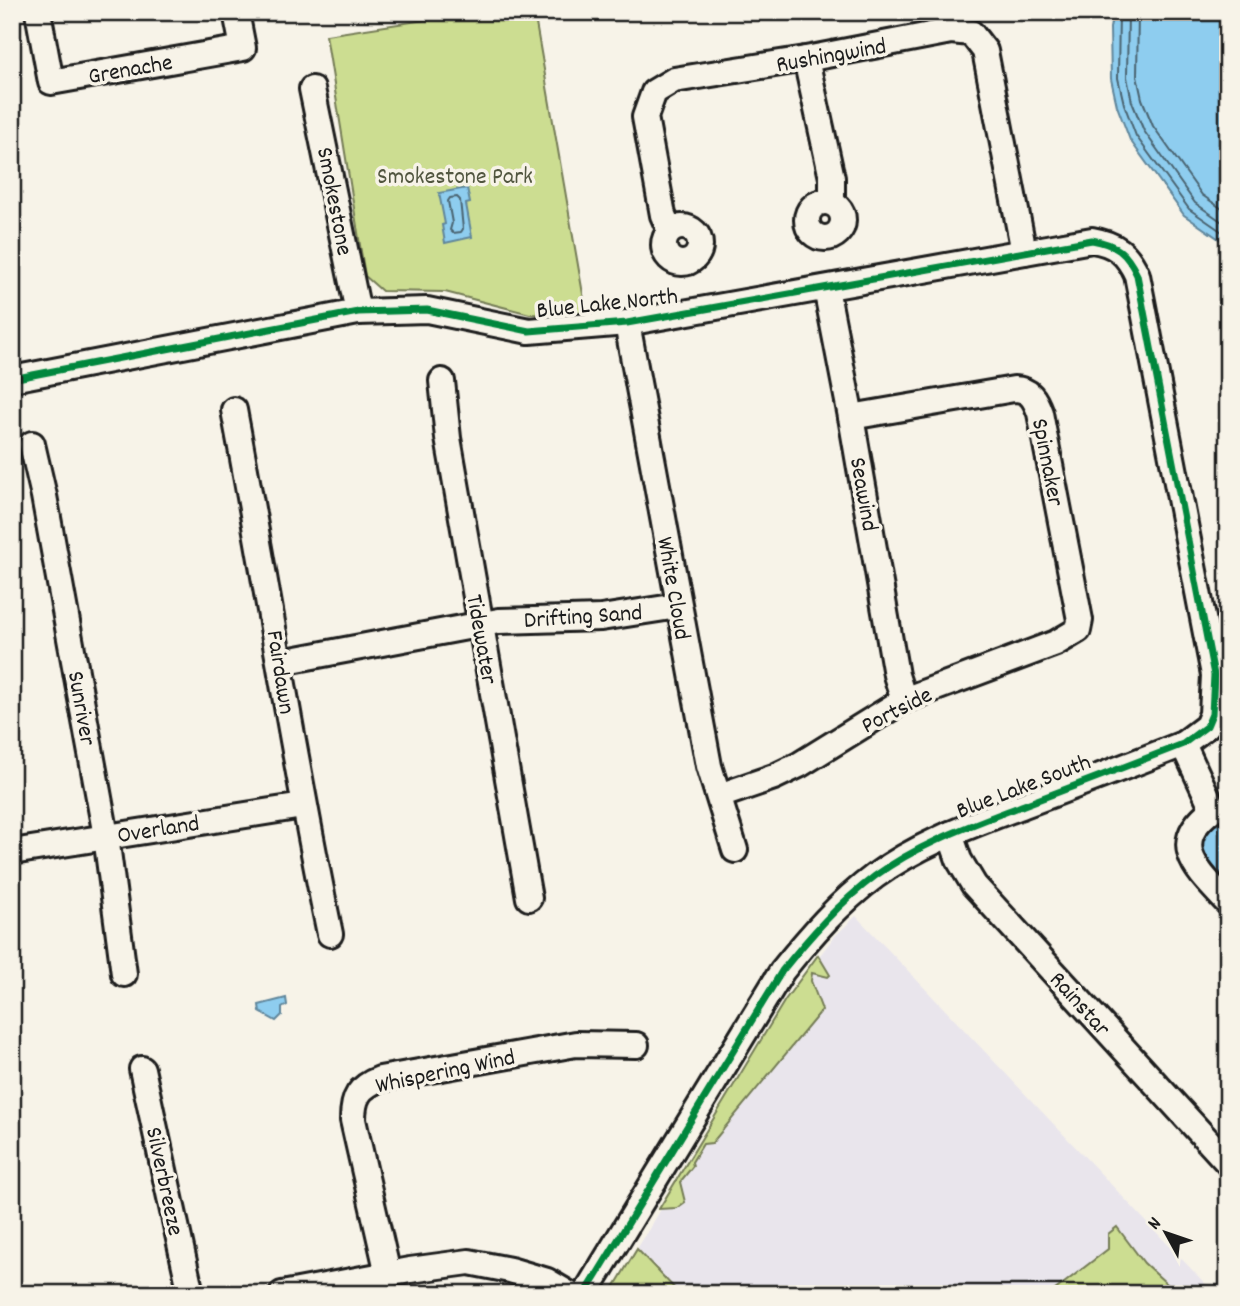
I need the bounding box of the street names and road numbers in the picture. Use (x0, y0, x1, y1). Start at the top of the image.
street label: Rushingwind (774, 31, 889, 83)
street label: Grenache (86, 47, 175, 95)
street label: Smokestone (306, 145, 360, 259)
street label: Blue Lake North (535, 281, 680, 329)
street label: Spinnaker (1021, 416, 1071, 509)
street label: Seawind (839, 455, 885, 534)
street label: White Cloud (646, 534, 698, 643)
street label: Tidewater (455, 592, 505, 687)
street label: Drifting Sand (523, 597, 644, 639)
street label: Fairdawn (256, 628, 302, 717)
street label: Sunriver (57, 669, 103, 748)
street label: Portside (856, 679, 939, 744)
street label: Blue Lake South (952, 746, 1096, 829)
street label: Overland (115, 808, 202, 854)
street label: Rainstar (1040, 965, 1117, 1045)
street label: Whispering Wind (373, 1042, 519, 1104)
street label: Silverbreeze (135, 1124, 191, 1239)

